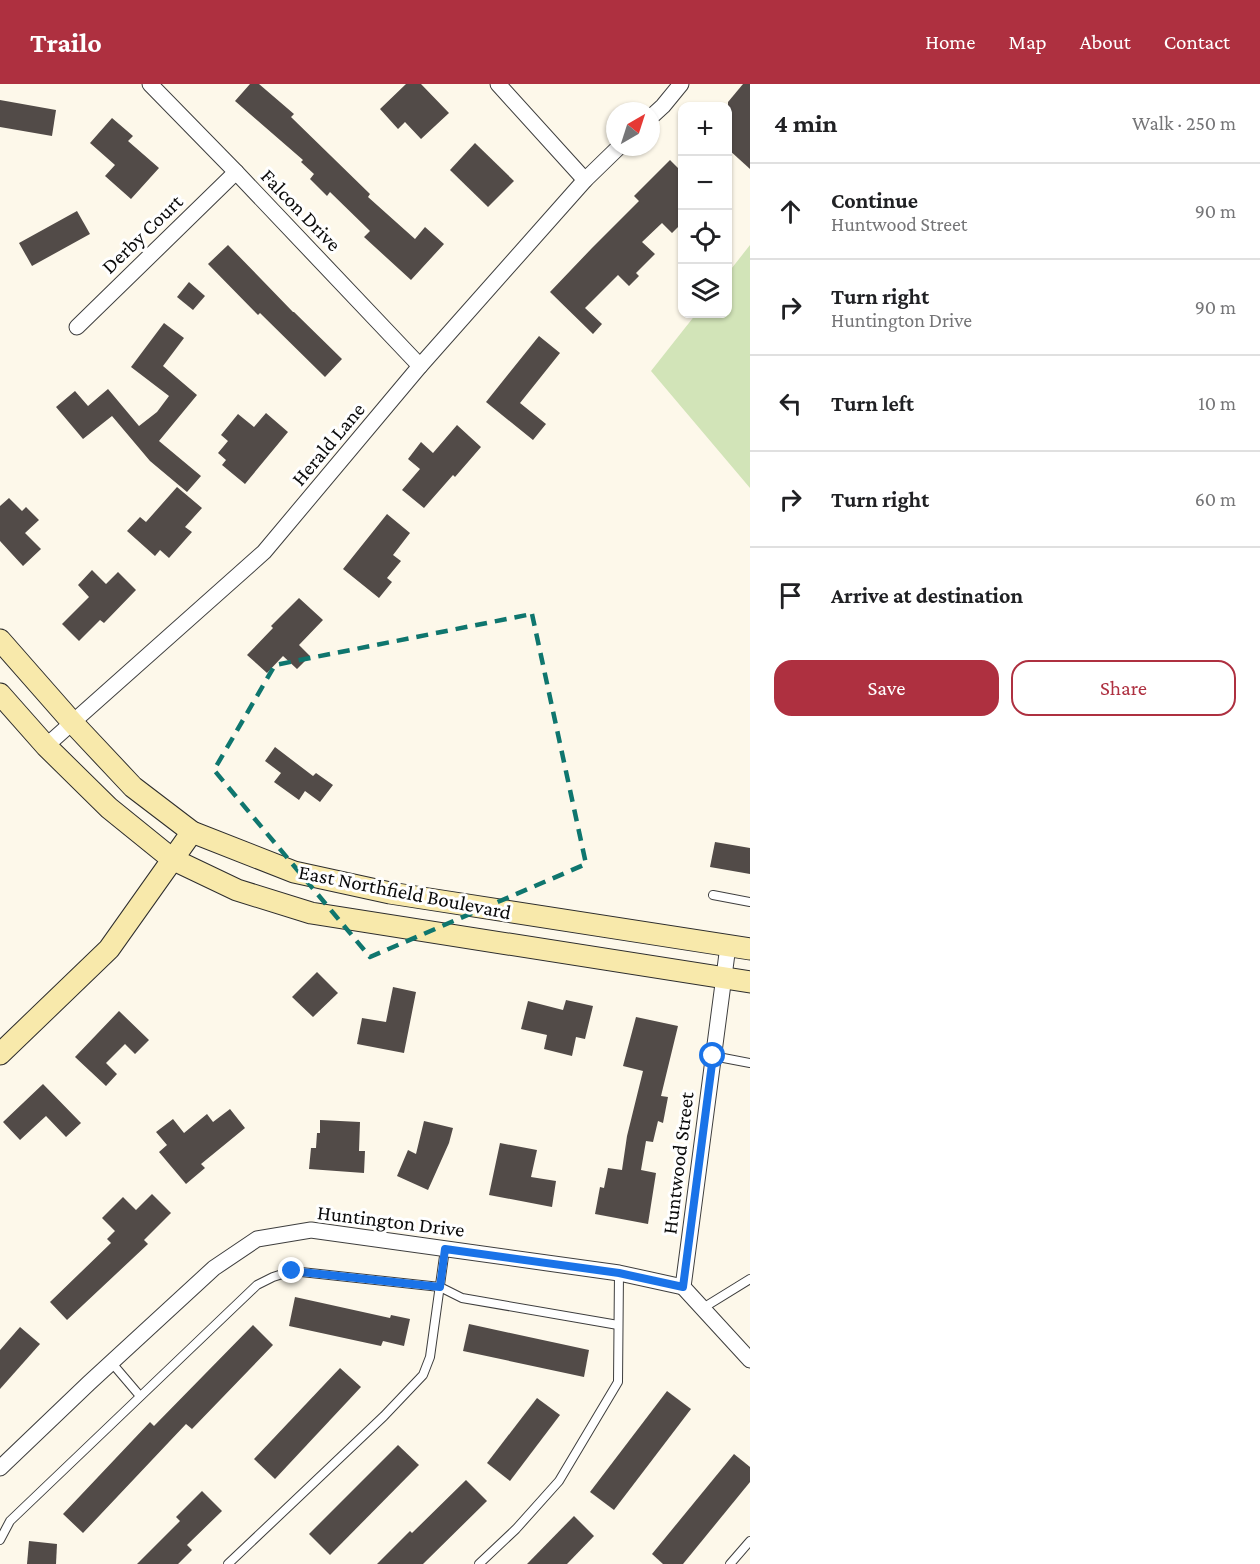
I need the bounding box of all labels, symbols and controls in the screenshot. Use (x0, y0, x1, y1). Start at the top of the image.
text: Trailo (30, 27, 102, 58)
text: Home (925, 30, 975, 54)
text: Map (1008, 30, 1047, 54)
text: About (1080, 30, 1131, 54)
text: Contact (1164, 30, 1230, 54)
north arrow (606, 102, 660, 156)
map controls (678, 102, 732, 318)
button: + (678, 102, 732, 156)
text: 4 min (774, 109, 838, 138)
text: Walk · 250 m (1132, 112, 1236, 134)
button: − (678, 156, 732, 210)
street label: Falcon Drive (256, 164, 346, 256)
text: Continue (831, 188, 918, 213)
street label: Derby Court (97, 189, 188, 278)
icon: ahead (774, 195, 807, 228)
text: 90 m (1195, 200, 1236, 222)
button: locate (678, 210, 732, 264)
text: Huntwood Street (831, 213, 967, 235)
button: layers (678, 264, 732, 318)
text: Turn right (831, 284, 929, 309)
icon: right (774, 291, 807, 324)
text: 90 m (1195, 296, 1236, 318)
text: Huntington Drive (831, 309, 972, 331)
icon: left (774, 387, 807, 420)
text: Turn left (831, 391, 914, 416)
text: 10 m (1198, 392, 1236, 414)
street label: Herald Lane (286, 398, 370, 490)
icon: right (774, 483, 807, 516)
text: Turn right (831, 487, 929, 512)
text: 60 m (1195, 488, 1236, 510)
icon: arrive (774, 579, 807, 612)
text: Arrive at destination (831, 583, 1023, 608)
button: Save (774, 660, 999, 716)
button: Share (1011, 660, 1236, 716)
street label: East Northfield Boulevard (297, 860, 513, 924)
route start (699, 1042, 725, 1068)
street label: Huntwood Street (657, 1089, 699, 1236)
street label: Huntington Drive (316, 1200, 466, 1242)
route end (278, 1257, 304, 1283)

